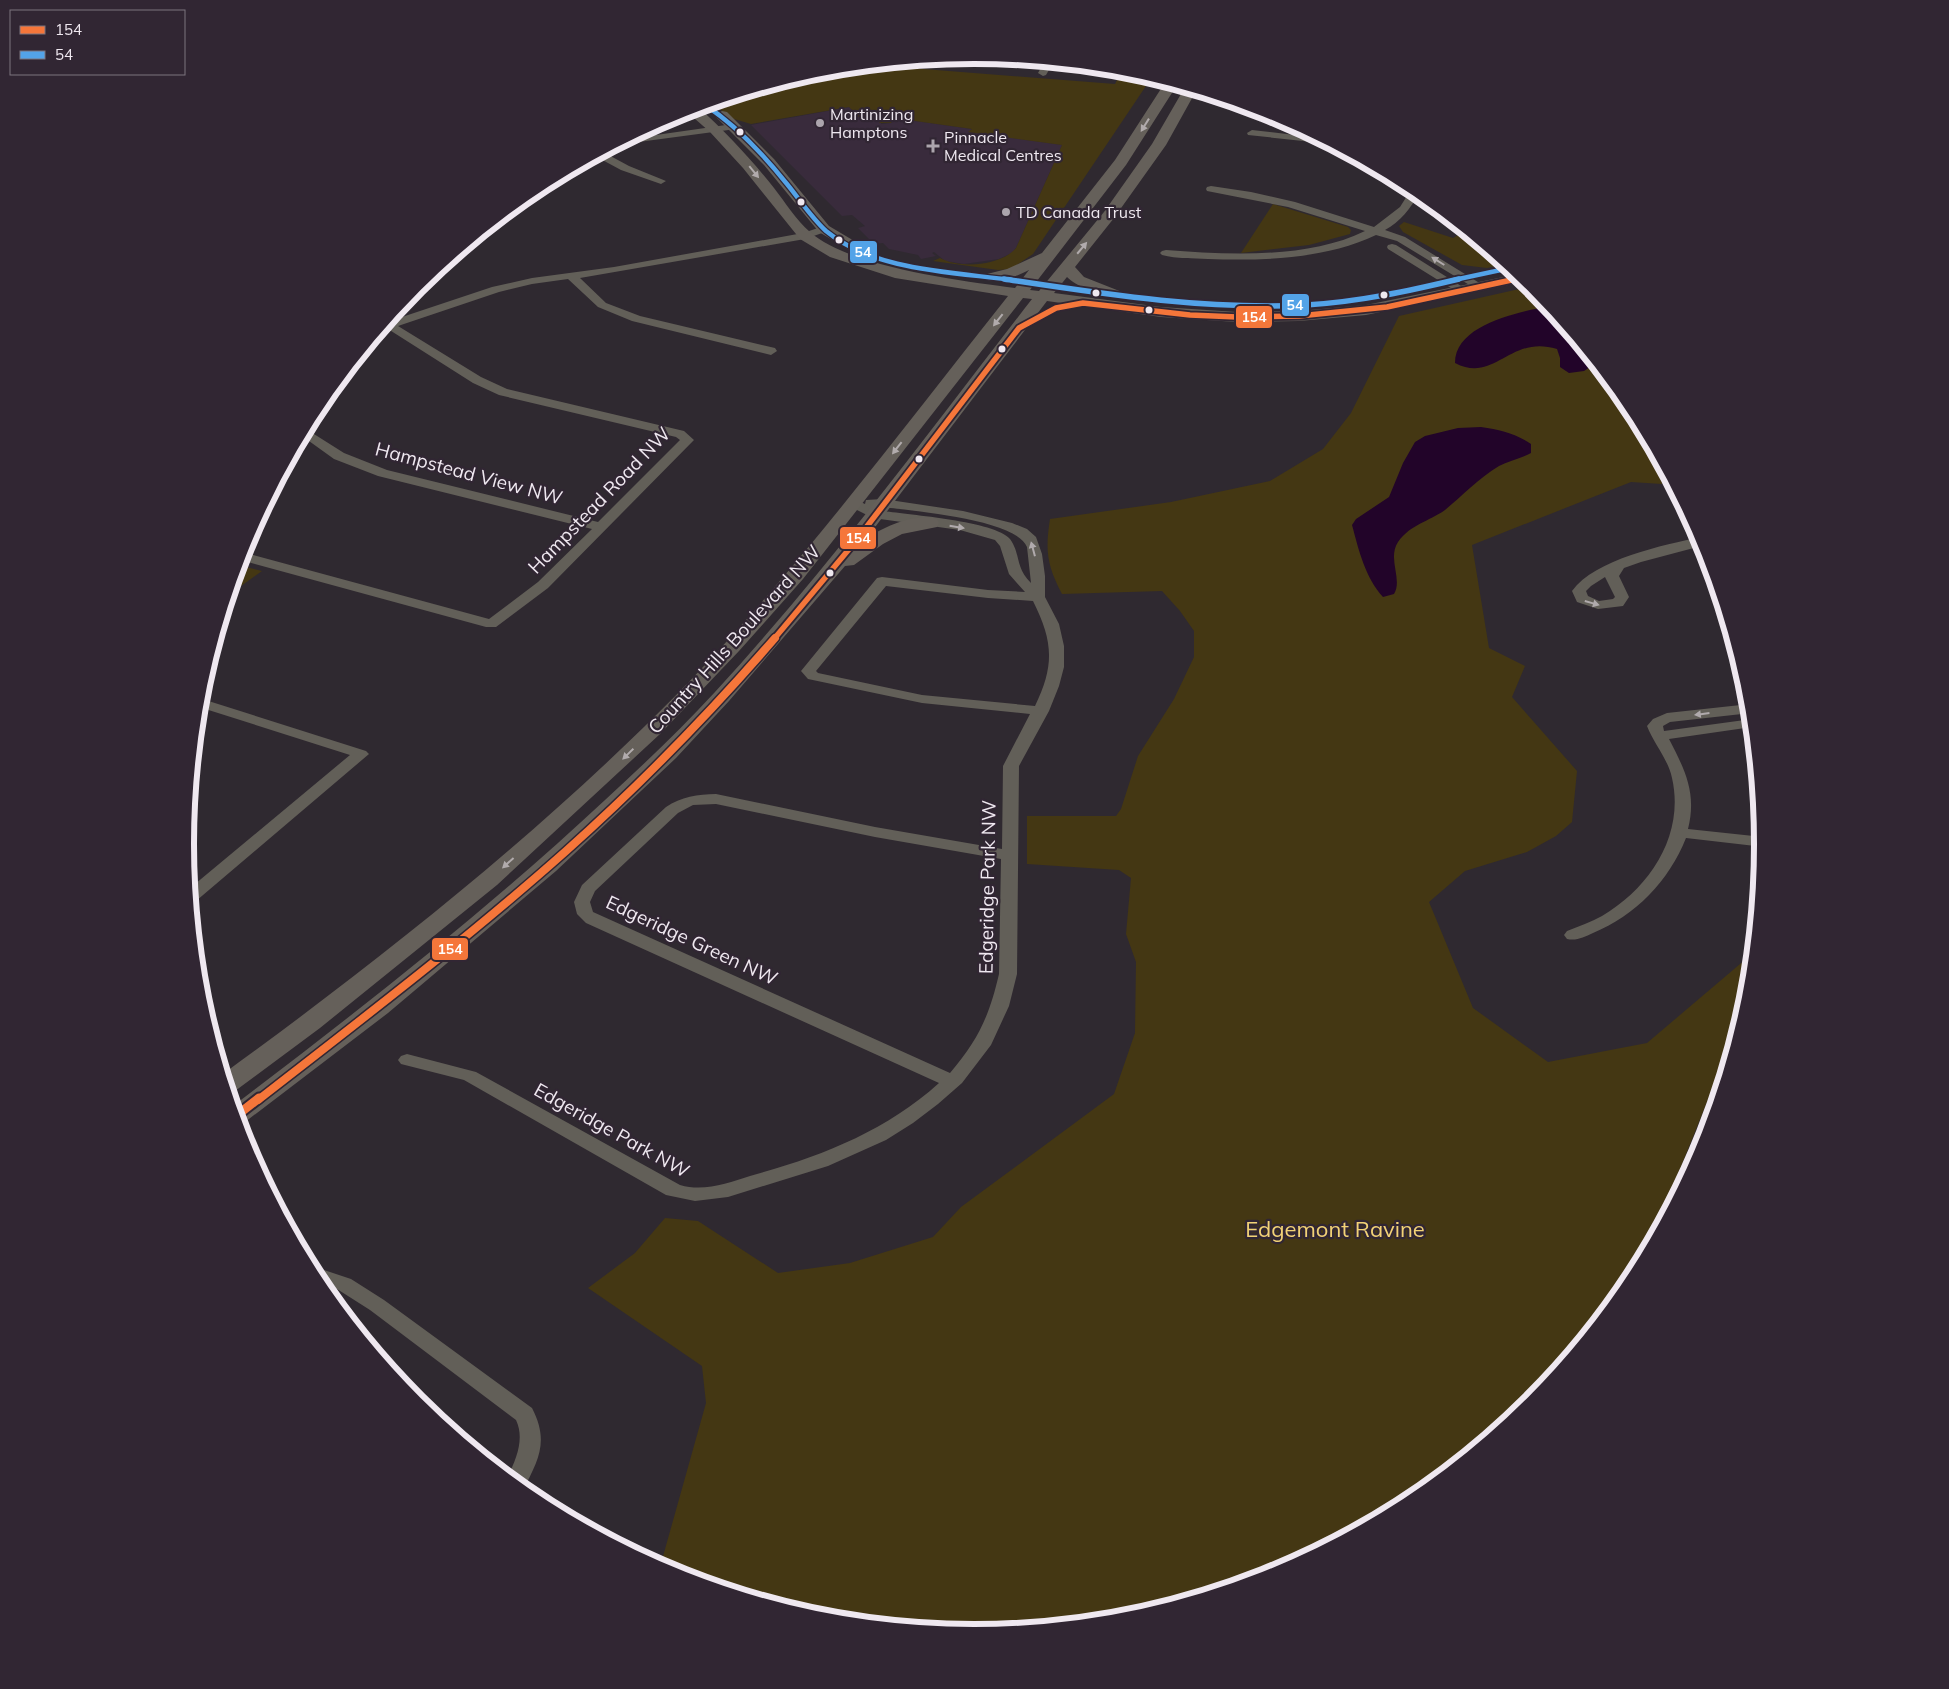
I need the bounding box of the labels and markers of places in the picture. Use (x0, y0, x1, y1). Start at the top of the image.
place label: Martinizing Hamptons (830, 104, 913, 142)
marker: Martinizing Hamptons (814, 117, 826, 129)
unlabelled marker (735, 127, 745, 137)
place label: Pinnacle Medical Centres (944, 127, 1062, 165)
marker: Pinnacle Medical Centres (926, 139, 940, 153)
unlabelled marker (796, 197, 806, 207)
place label: TD Canada Trust (1016, 202, 1142, 222)
marker: TD Canada Trust (1000, 206, 1012, 218)
unlabelled marker (834, 235, 844, 245)
unlabelled marker (1091, 288, 1101, 298)
unlabelled marker (1379, 290, 1389, 300)
unlabelled marker (1144, 305, 1154, 315)
unlabelled marker (997, 344, 1007, 354)
unlabelled marker (914, 454, 924, 464)
unlabelled marker (825, 568, 835, 578)

